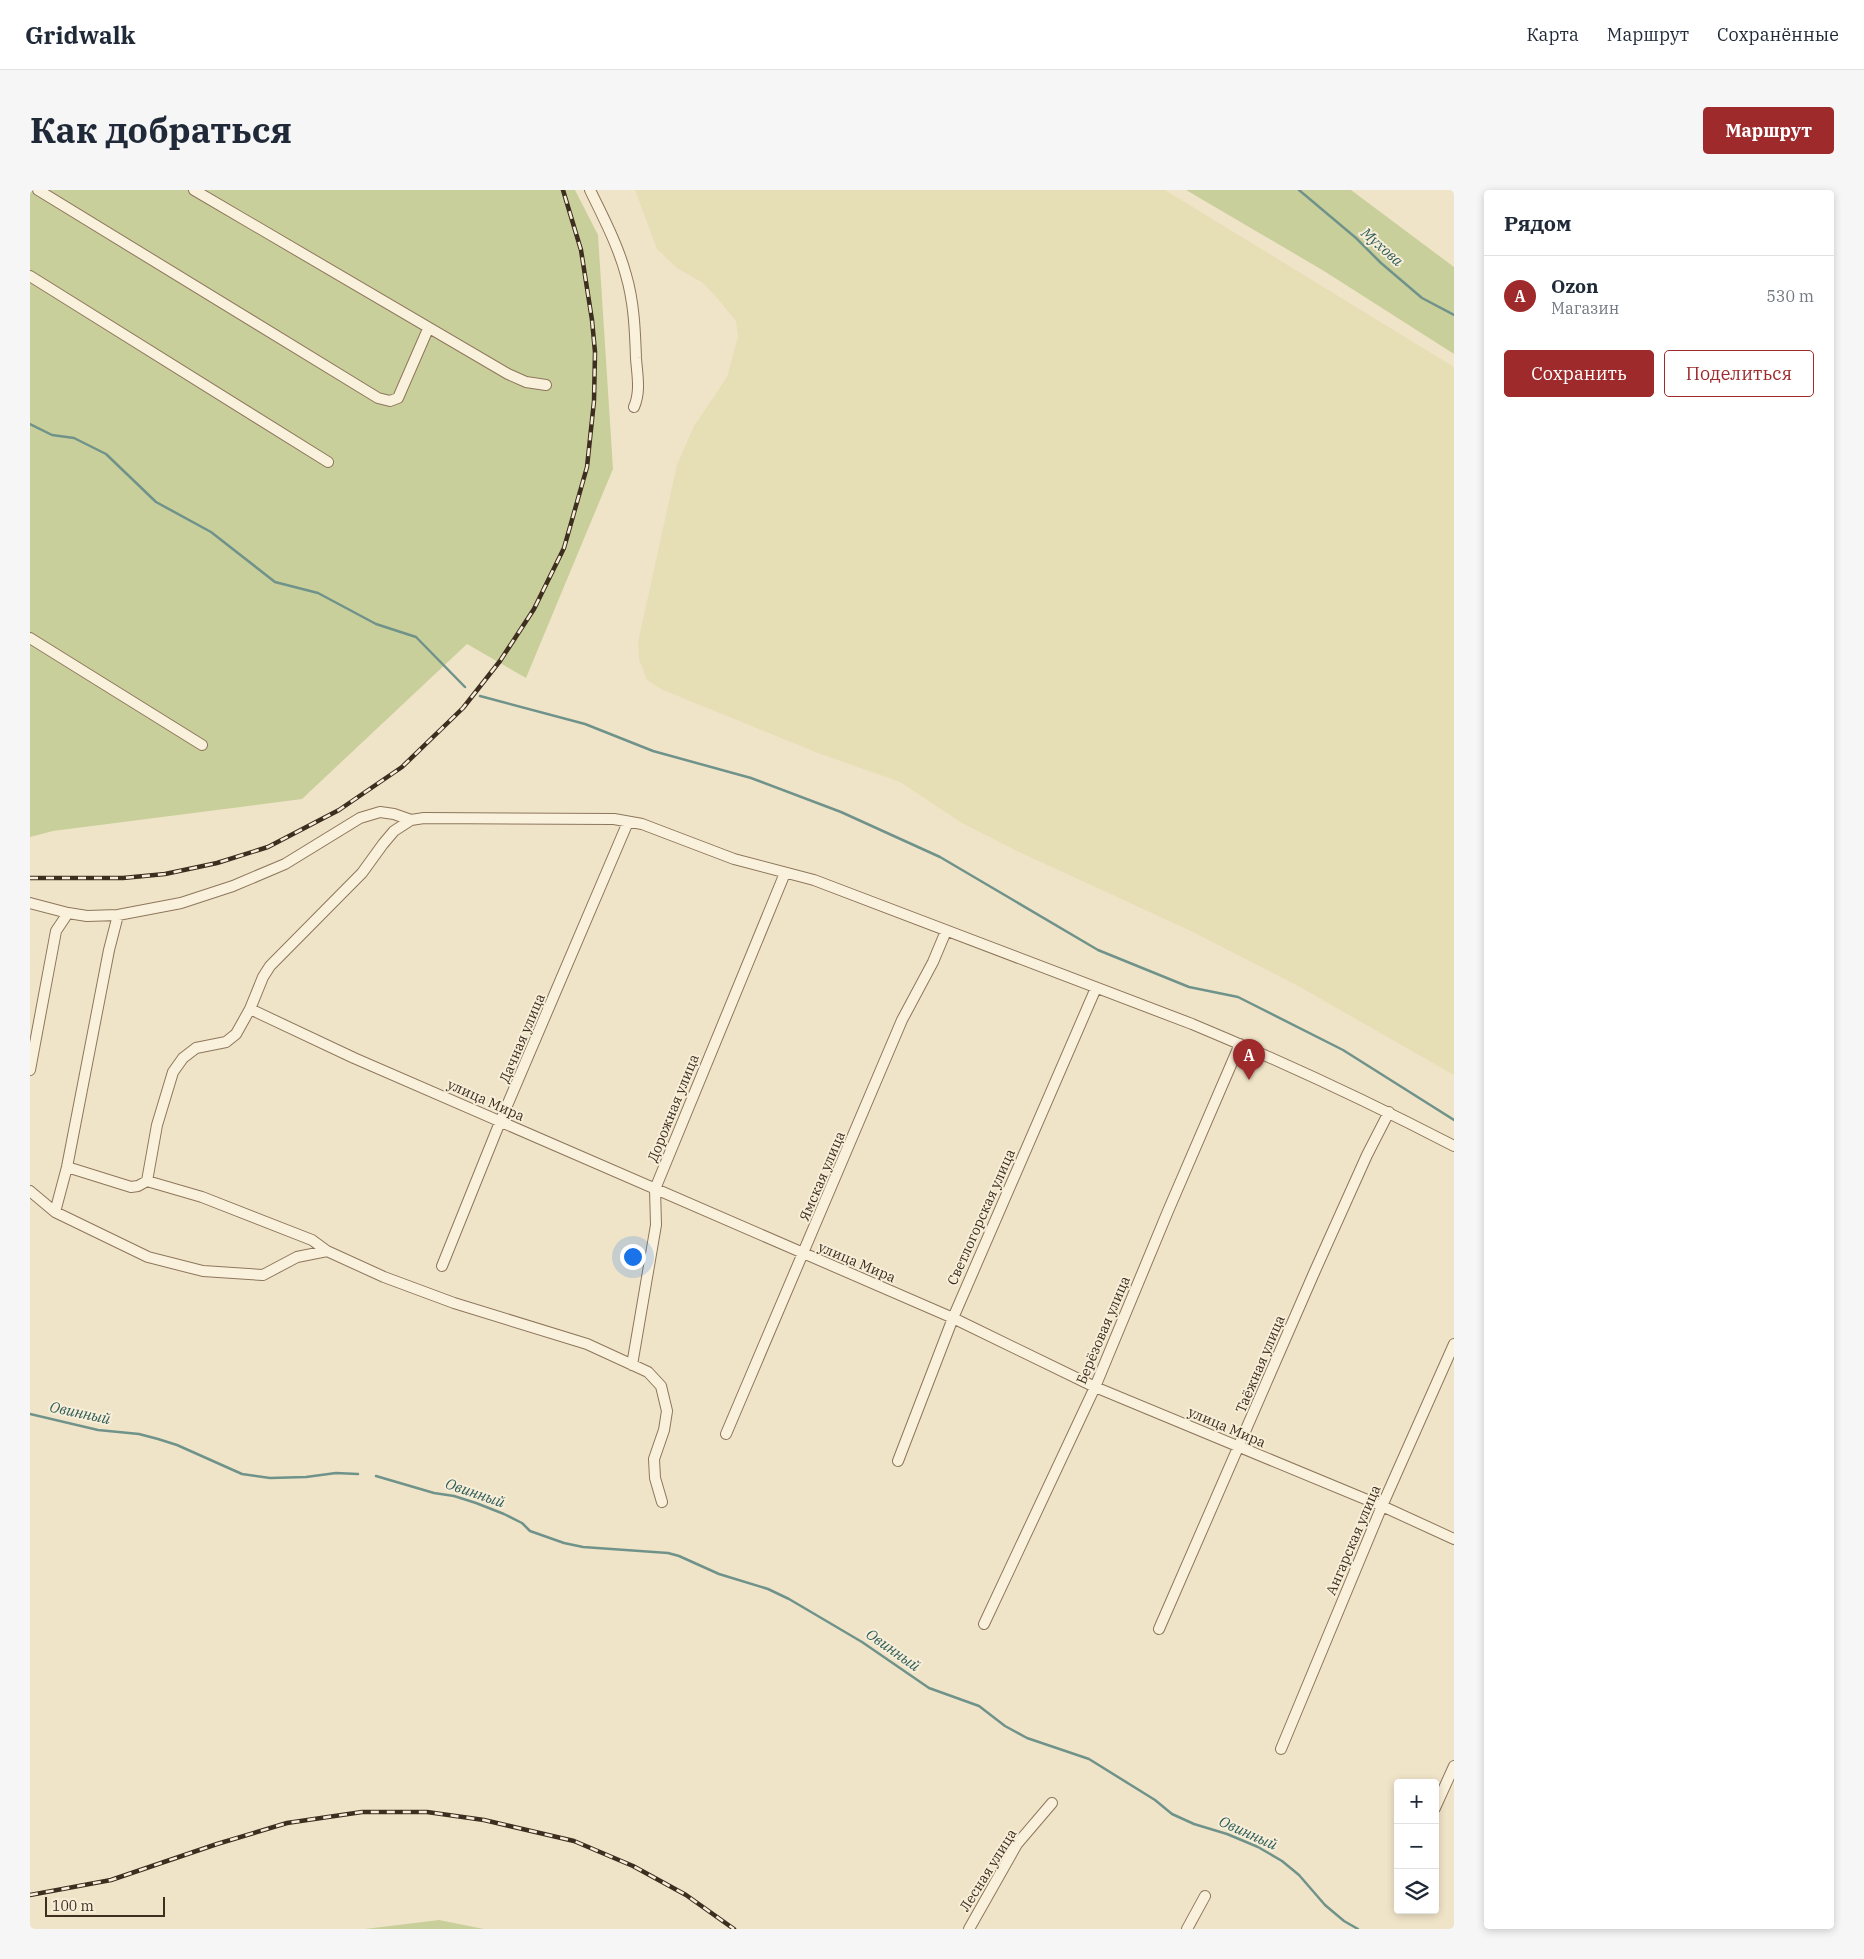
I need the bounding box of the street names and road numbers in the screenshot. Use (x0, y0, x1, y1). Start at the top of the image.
street label: Дачная улица (495, 990, 549, 1085)
street label: Дорожная улица (643, 1051, 703, 1165)
street label: улица Мира (445, 1075, 528, 1125)
street label: Ямская улица (795, 1128, 849, 1224)
street label: Светлогорская улица (943, 1146, 1019, 1288)
street label: улица Мира (815, 1238, 899, 1287)
street label: Берёзовая улица (1072, 1273, 1134, 1387)
street label: Таёжная улица (1231, 1312, 1289, 1416)
street label: улица Мира (1185, 1403, 1269, 1452)
street label: Ангарская улица (1322, 1482, 1384, 1598)
street label: Лесная улица (955, 1825, 1021, 1915)

